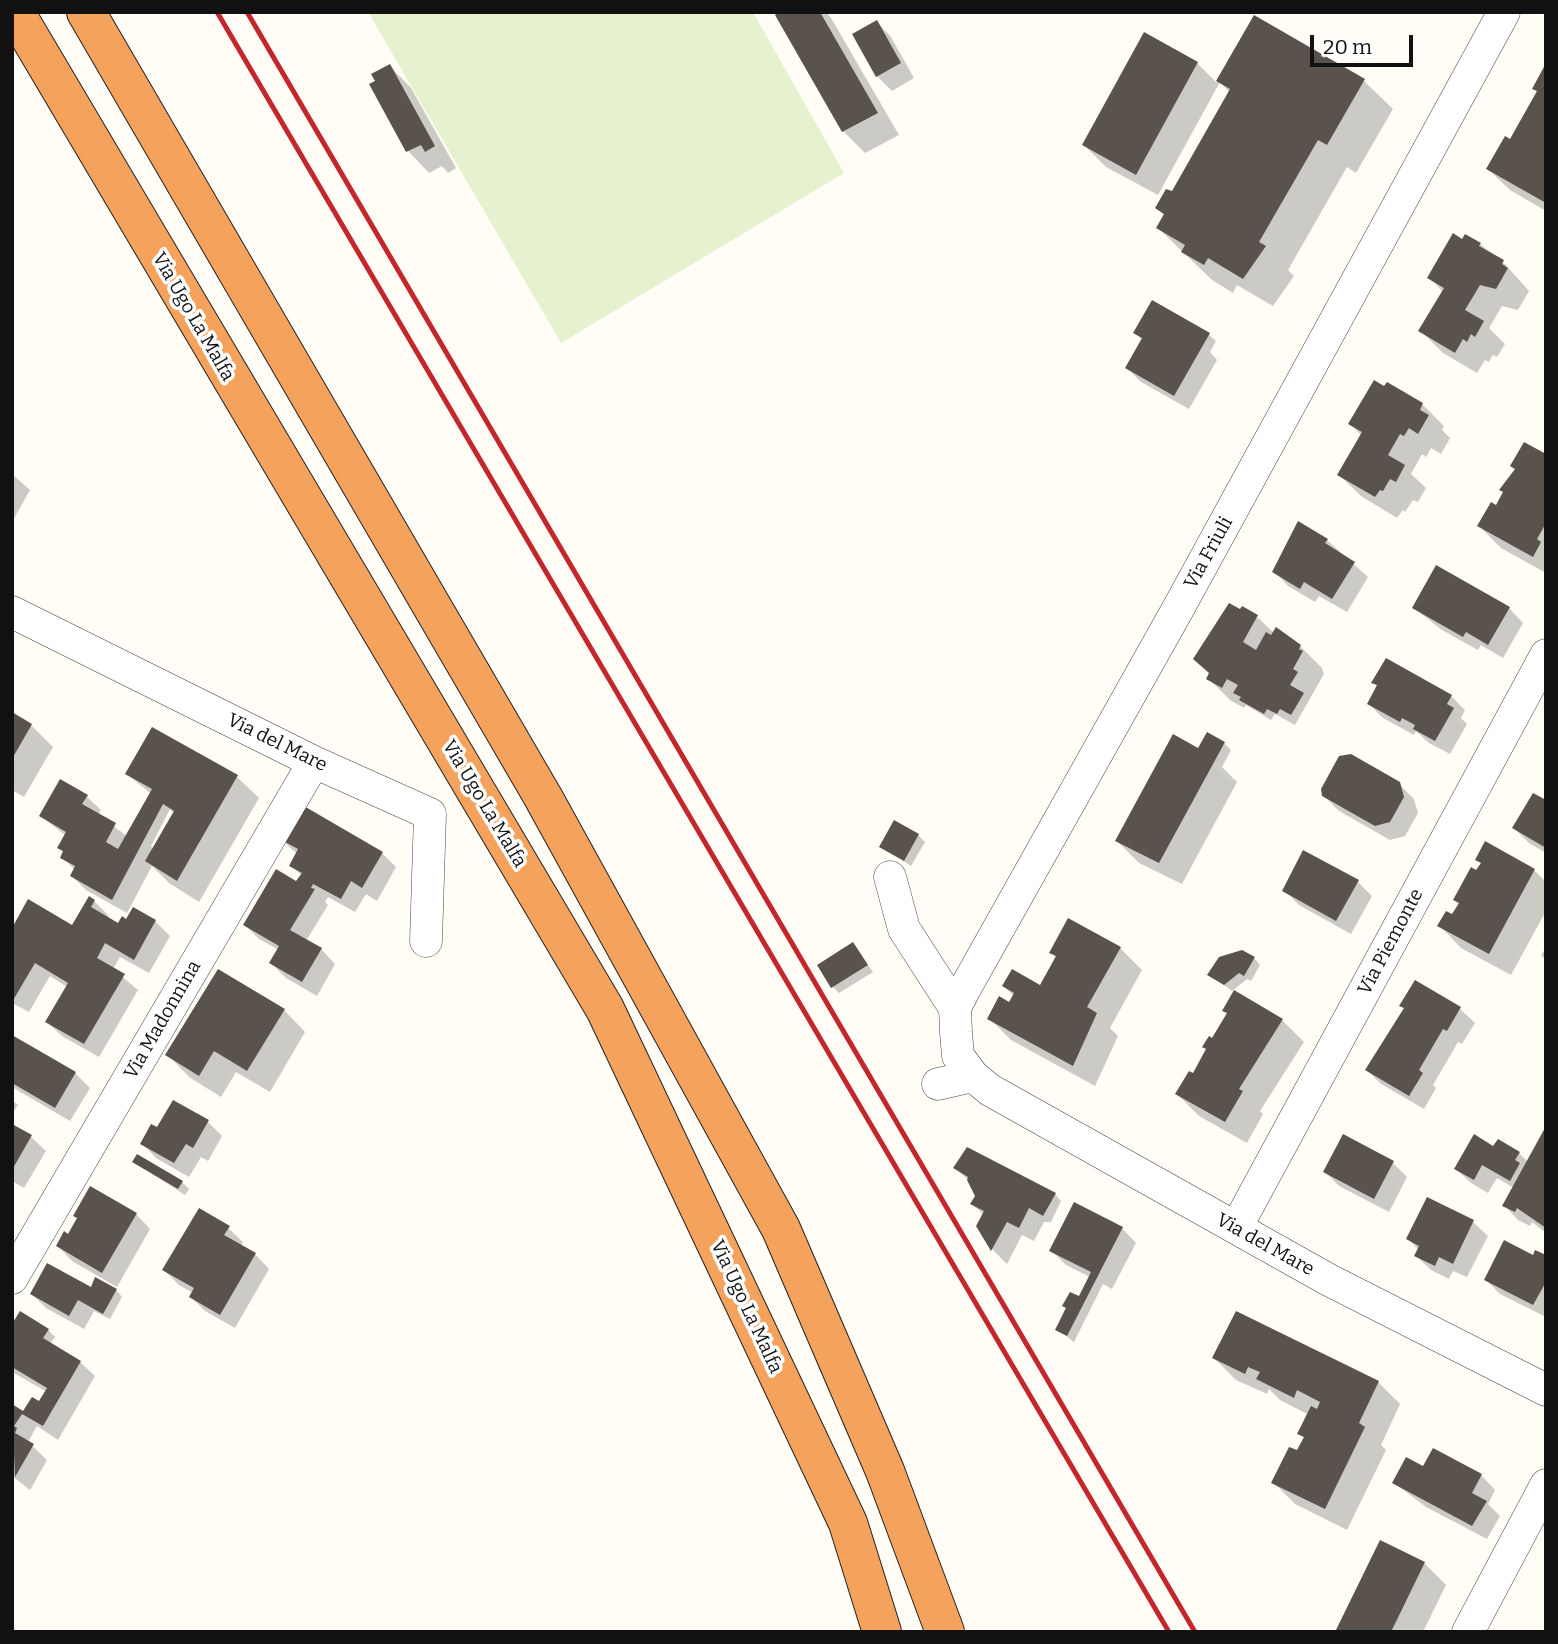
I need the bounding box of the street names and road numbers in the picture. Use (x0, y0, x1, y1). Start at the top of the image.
street label: Via Ugo La Malfa (147, 249, 239, 385)
street label: Via Friuli (1180, 513, 1238, 593)
street label: Via del Mare (223, 709, 331, 777)
street label: Via Ugo La Malfa (437, 736, 531, 872)
street label: Via Piemonte (1353, 885, 1429, 999)
street label: Via Madonnina (120, 957, 206, 1083)
street label: Via del Mare (1212, 1209, 1318, 1281)
street label: Via Ugo La Malfa (705, 1237, 787, 1377)

